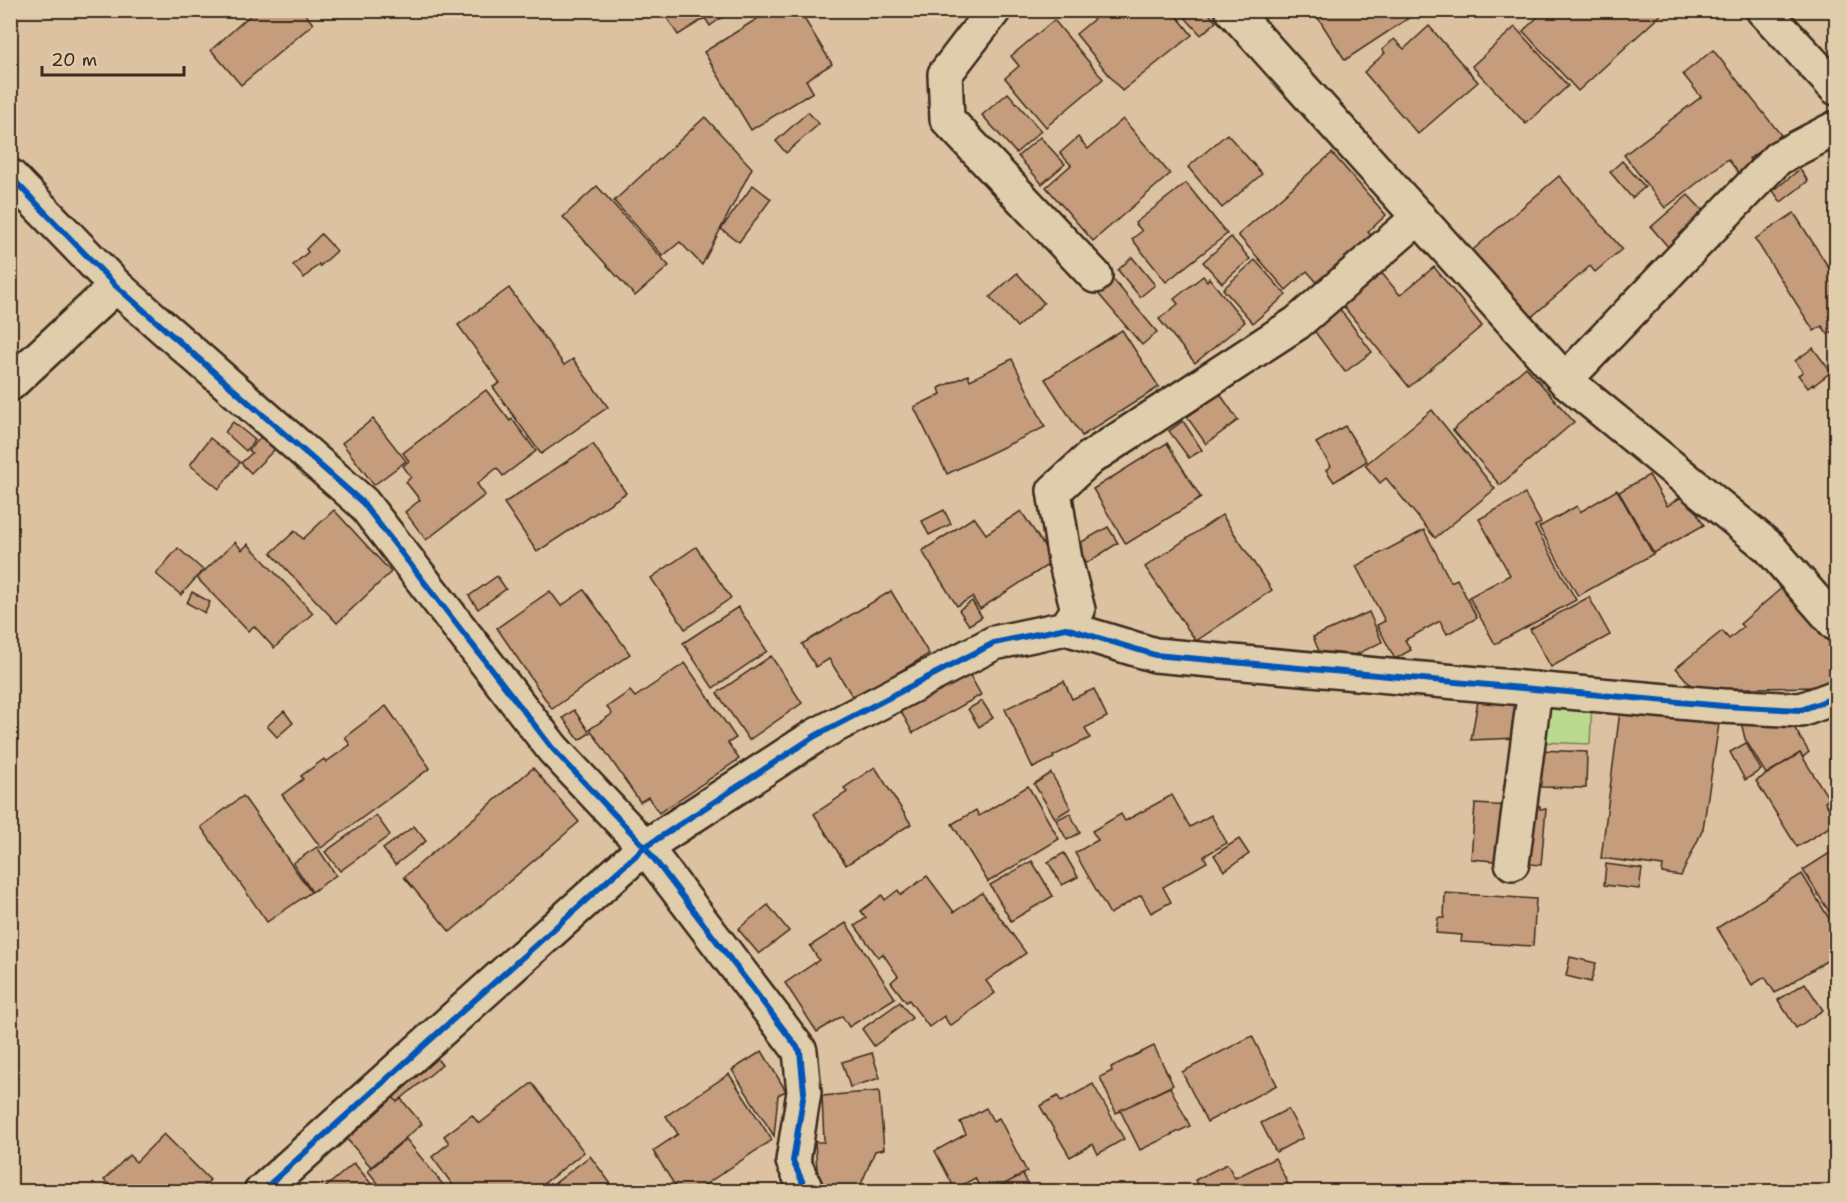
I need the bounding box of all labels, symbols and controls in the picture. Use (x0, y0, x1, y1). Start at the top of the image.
scale bar (42, 39, 184, 77)
text: 20 m (51, 48, 97, 72)

